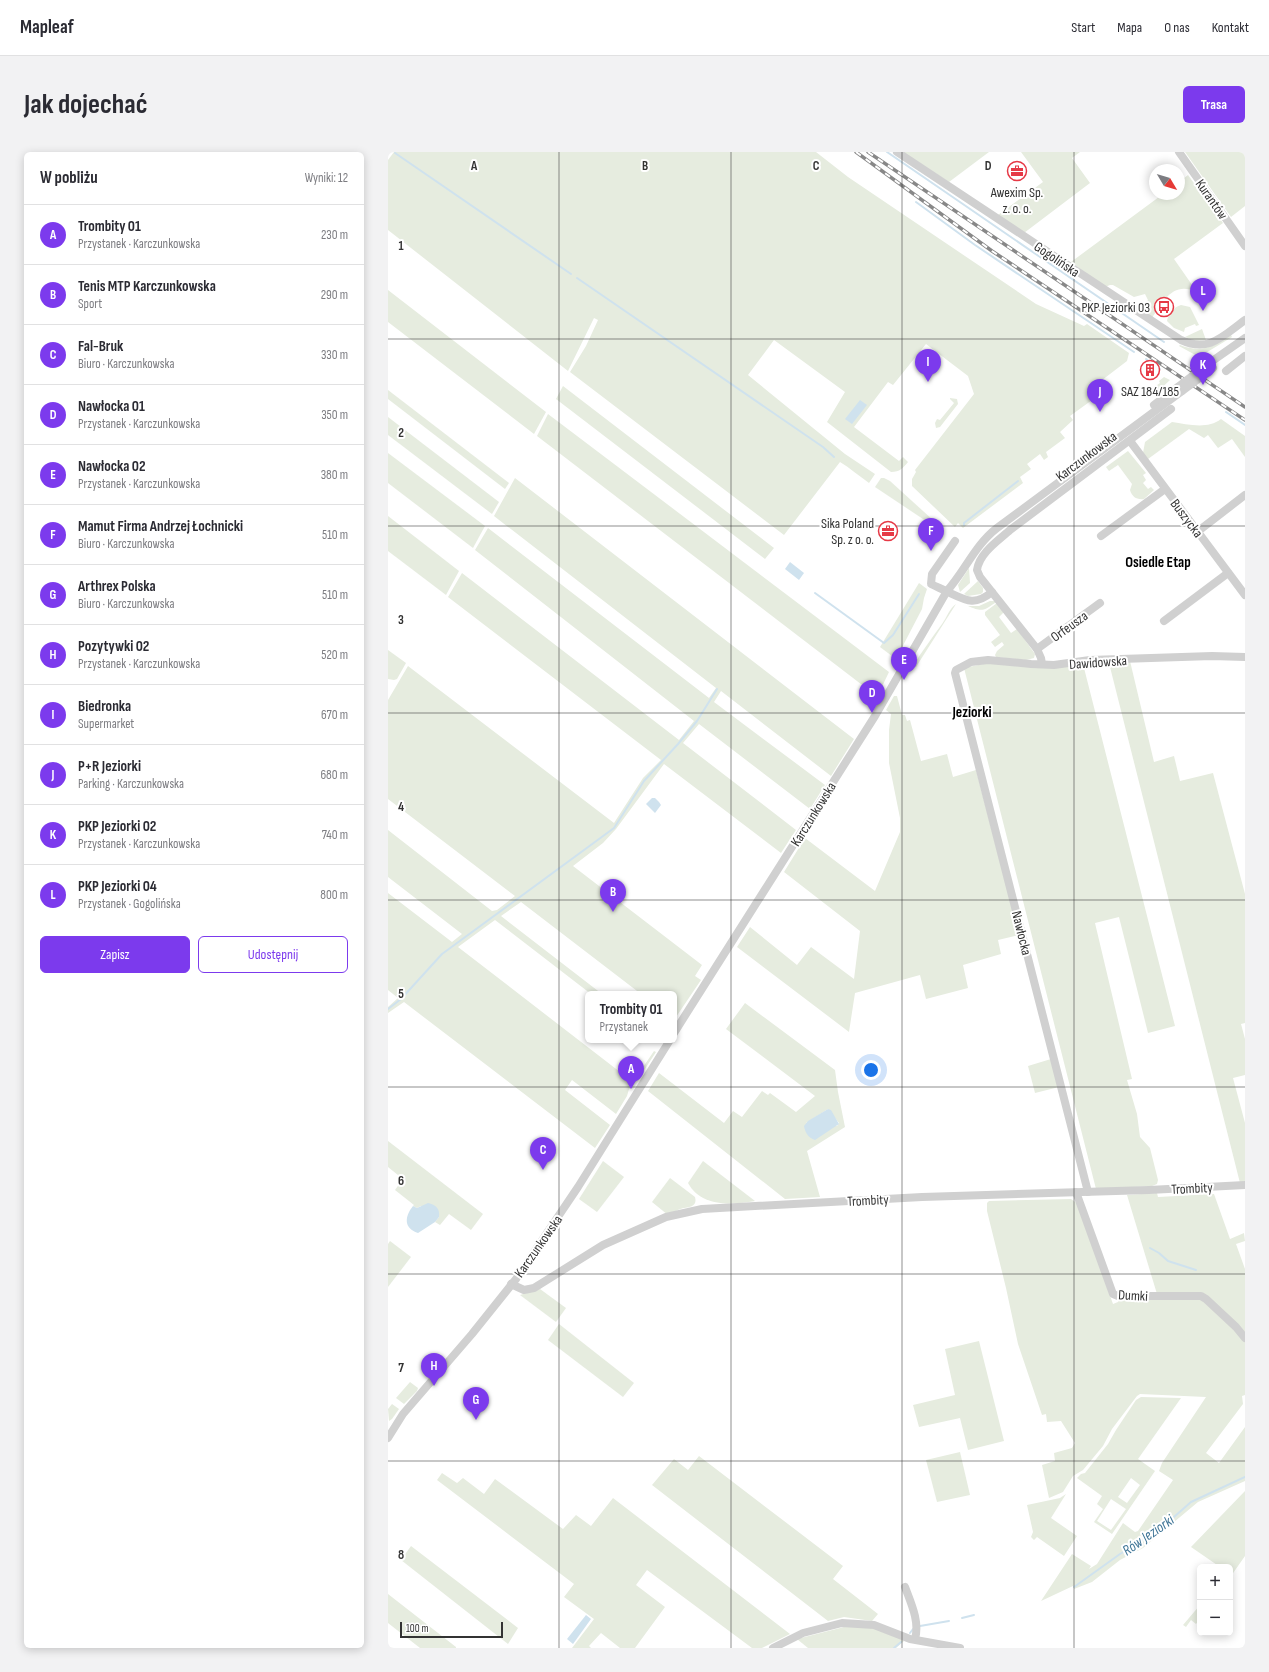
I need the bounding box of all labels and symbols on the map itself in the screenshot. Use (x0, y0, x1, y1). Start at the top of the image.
text: A (470, 158, 478, 174)
text: B (642, 158, 648, 174)
text: C (813, 158, 820, 174)
text: D (985, 158, 992, 174)
office icon: Awexim Sp. z. o. o. (1006, 160, 1028, 182)
north arrow (1149, 164, 1185, 200)
street label: Kurantów (1192, 176, 1232, 223)
place label: Awexim Sp. z. o. o. (990, 184, 1043, 217)
text: 1 (398, 238, 404, 254)
street label: Gogolińska (1031, 238, 1083, 281)
pin: L (1190, 278, 1216, 311)
bus stop icon: PKP Jeziorki 03 (1153, 296, 1175, 318)
place label: PKP Jeziorki 03 (1081, 299, 1150, 316)
pin: I (915, 349, 941, 382)
pin: K (1190, 352, 1216, 385)
building icon: SAZ 184/185 (1139, 359, 1161, 381)
pin: J (1087, 379, 1113, 412)
place label: SAZ 184/185 (1121, 383, 1179, 400)
text: 2 (398, 425, 404, 441)
street label: Karczunkowska (1052, 428, 1120, 485)
street label: Buszycka (1167, 496, 1207, 541)
place label: Sika Poland Sp. z o. o. (821, 515, 874, 548)
pin: F (918, 518, 944, 551)
office icon: Sika Poland Sp. z o. o. (877, 520, 899, 542)
district label: Osiedle Etap (1125, 553, 1191, 572)
street label: Orfeusza (1047, 607, 1091, 646)
text: 3 (398, 612, 404, 628)
pin: E (891, 647, 917, 680)
street label: Dawidowska (1069, 652, 1127, 673)
pin: D (859, 680, 885, 713)
district label: Jeziorki (951, 703, 992, 722)
street label: Karczunkowska (787, 779, 840, 849)
text: 4 (398, 799, 404, 815)
pin: B (600, 879, 626, 912)
street label: Nawłocka (1008, 909, 1035, 957)
text: 5 (398, 986, 404, 1002)
pin: A (618, 1056, 644, 1089)
your location (861, 1060, 881, 1080)
pin: C (530, 1137, 556, 1170)
text: 6 (398, 1173, 404, 1189)
street label: Trombity (1171, 1179, 1214, 1198)
street label: Trombity (847, 1191, 890, 1210)
street label: Karczunkowska (511, 1212, 566, 1281)
street label: Dumki (1118, 1286, 1148, 1305)
pin: H (421, 1353, 447, 1386)
text: 7 (398, 1360, 404, 1376)
pin: G (463, 1387, 489, 1420)
water label: Rów Jeziorki (1119, 1510, 1179, 1560)
text: 8 (398, 1547, 404, 1563)
scale bar (400, 1620, 503, 1639)

